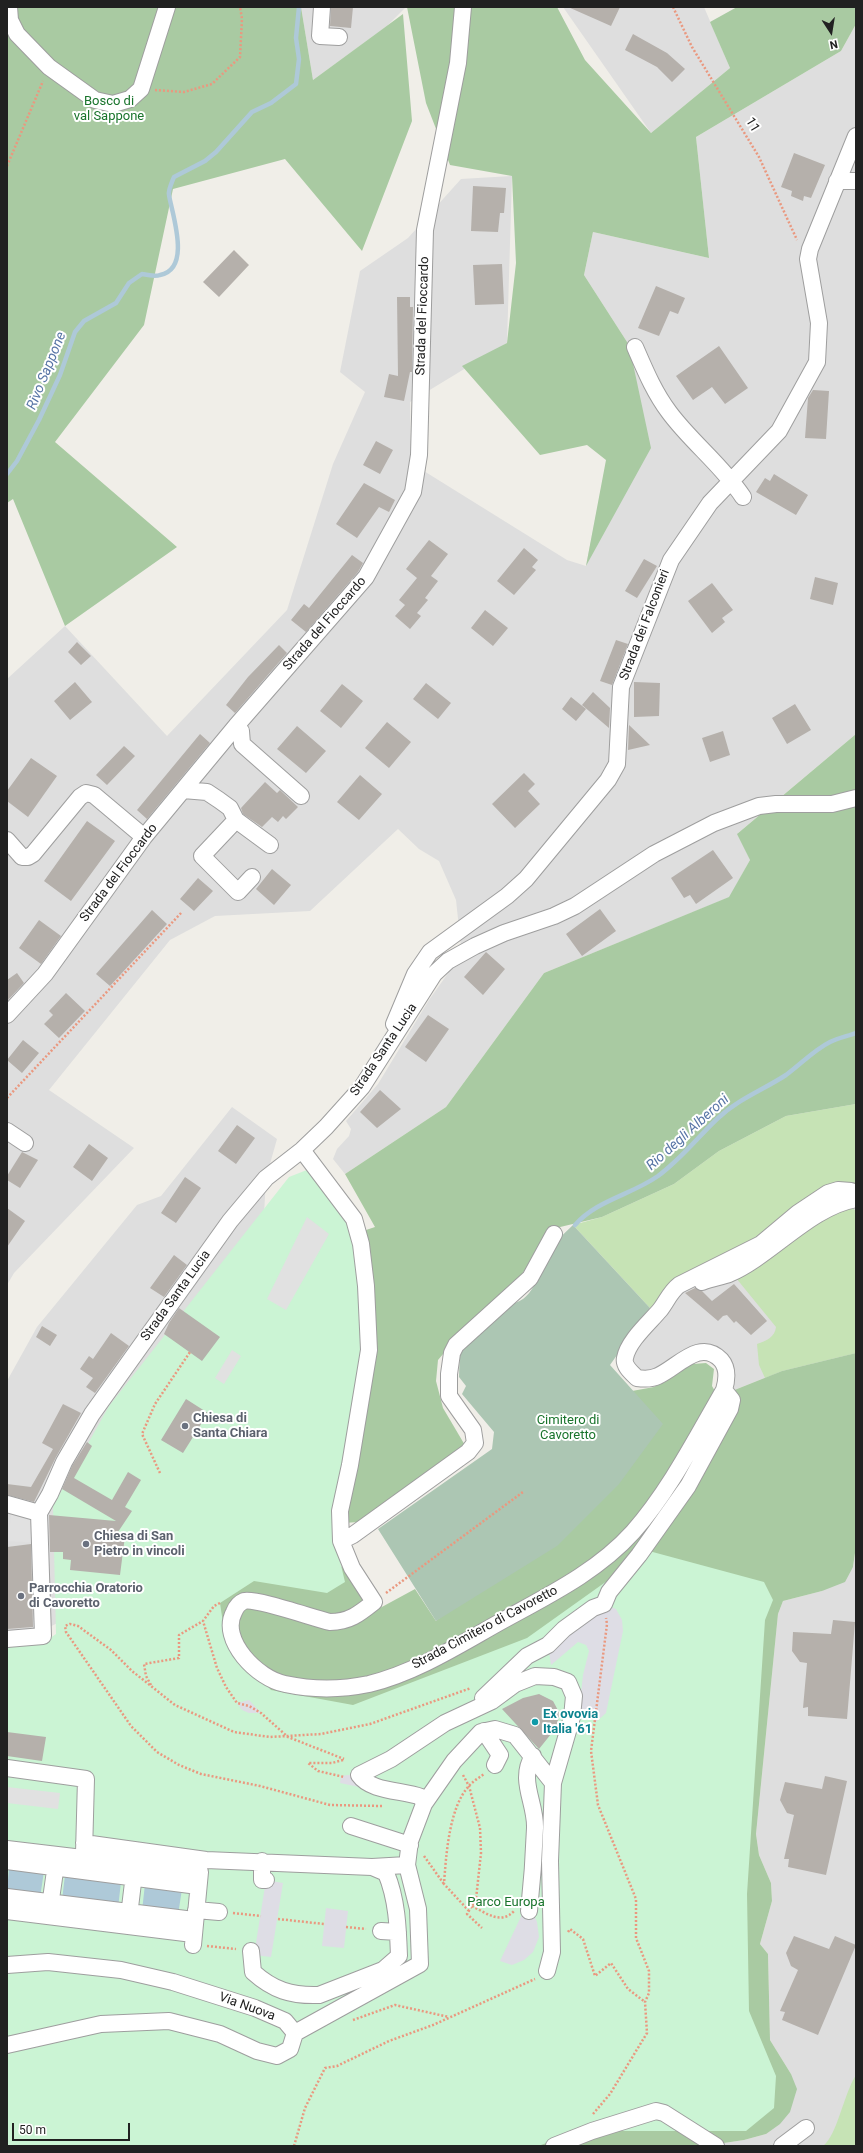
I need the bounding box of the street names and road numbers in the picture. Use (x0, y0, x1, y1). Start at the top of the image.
street label: 11 (742, 115, 762, 135)
street label: Strada del Fioccardo (413, 256, 433, 376)
street label: Strada dei Falconieri (617, 567, 673, 683)
street label: Strada del Fioccardo (280, 574, 370, 674)
street label: Strada del Fioccardo (77, 821, 161, 925)
street label: Strada Santa Lucia (347, 1001, 421, 1099)
street label: Strada Santa Lucia (138, 1248, 214, 1344)
street label: Strada Cimitero di Cavoretto (409, 1583, 561, 1673)
street label: Via Nuova (217, 1990, 277, 2024)

